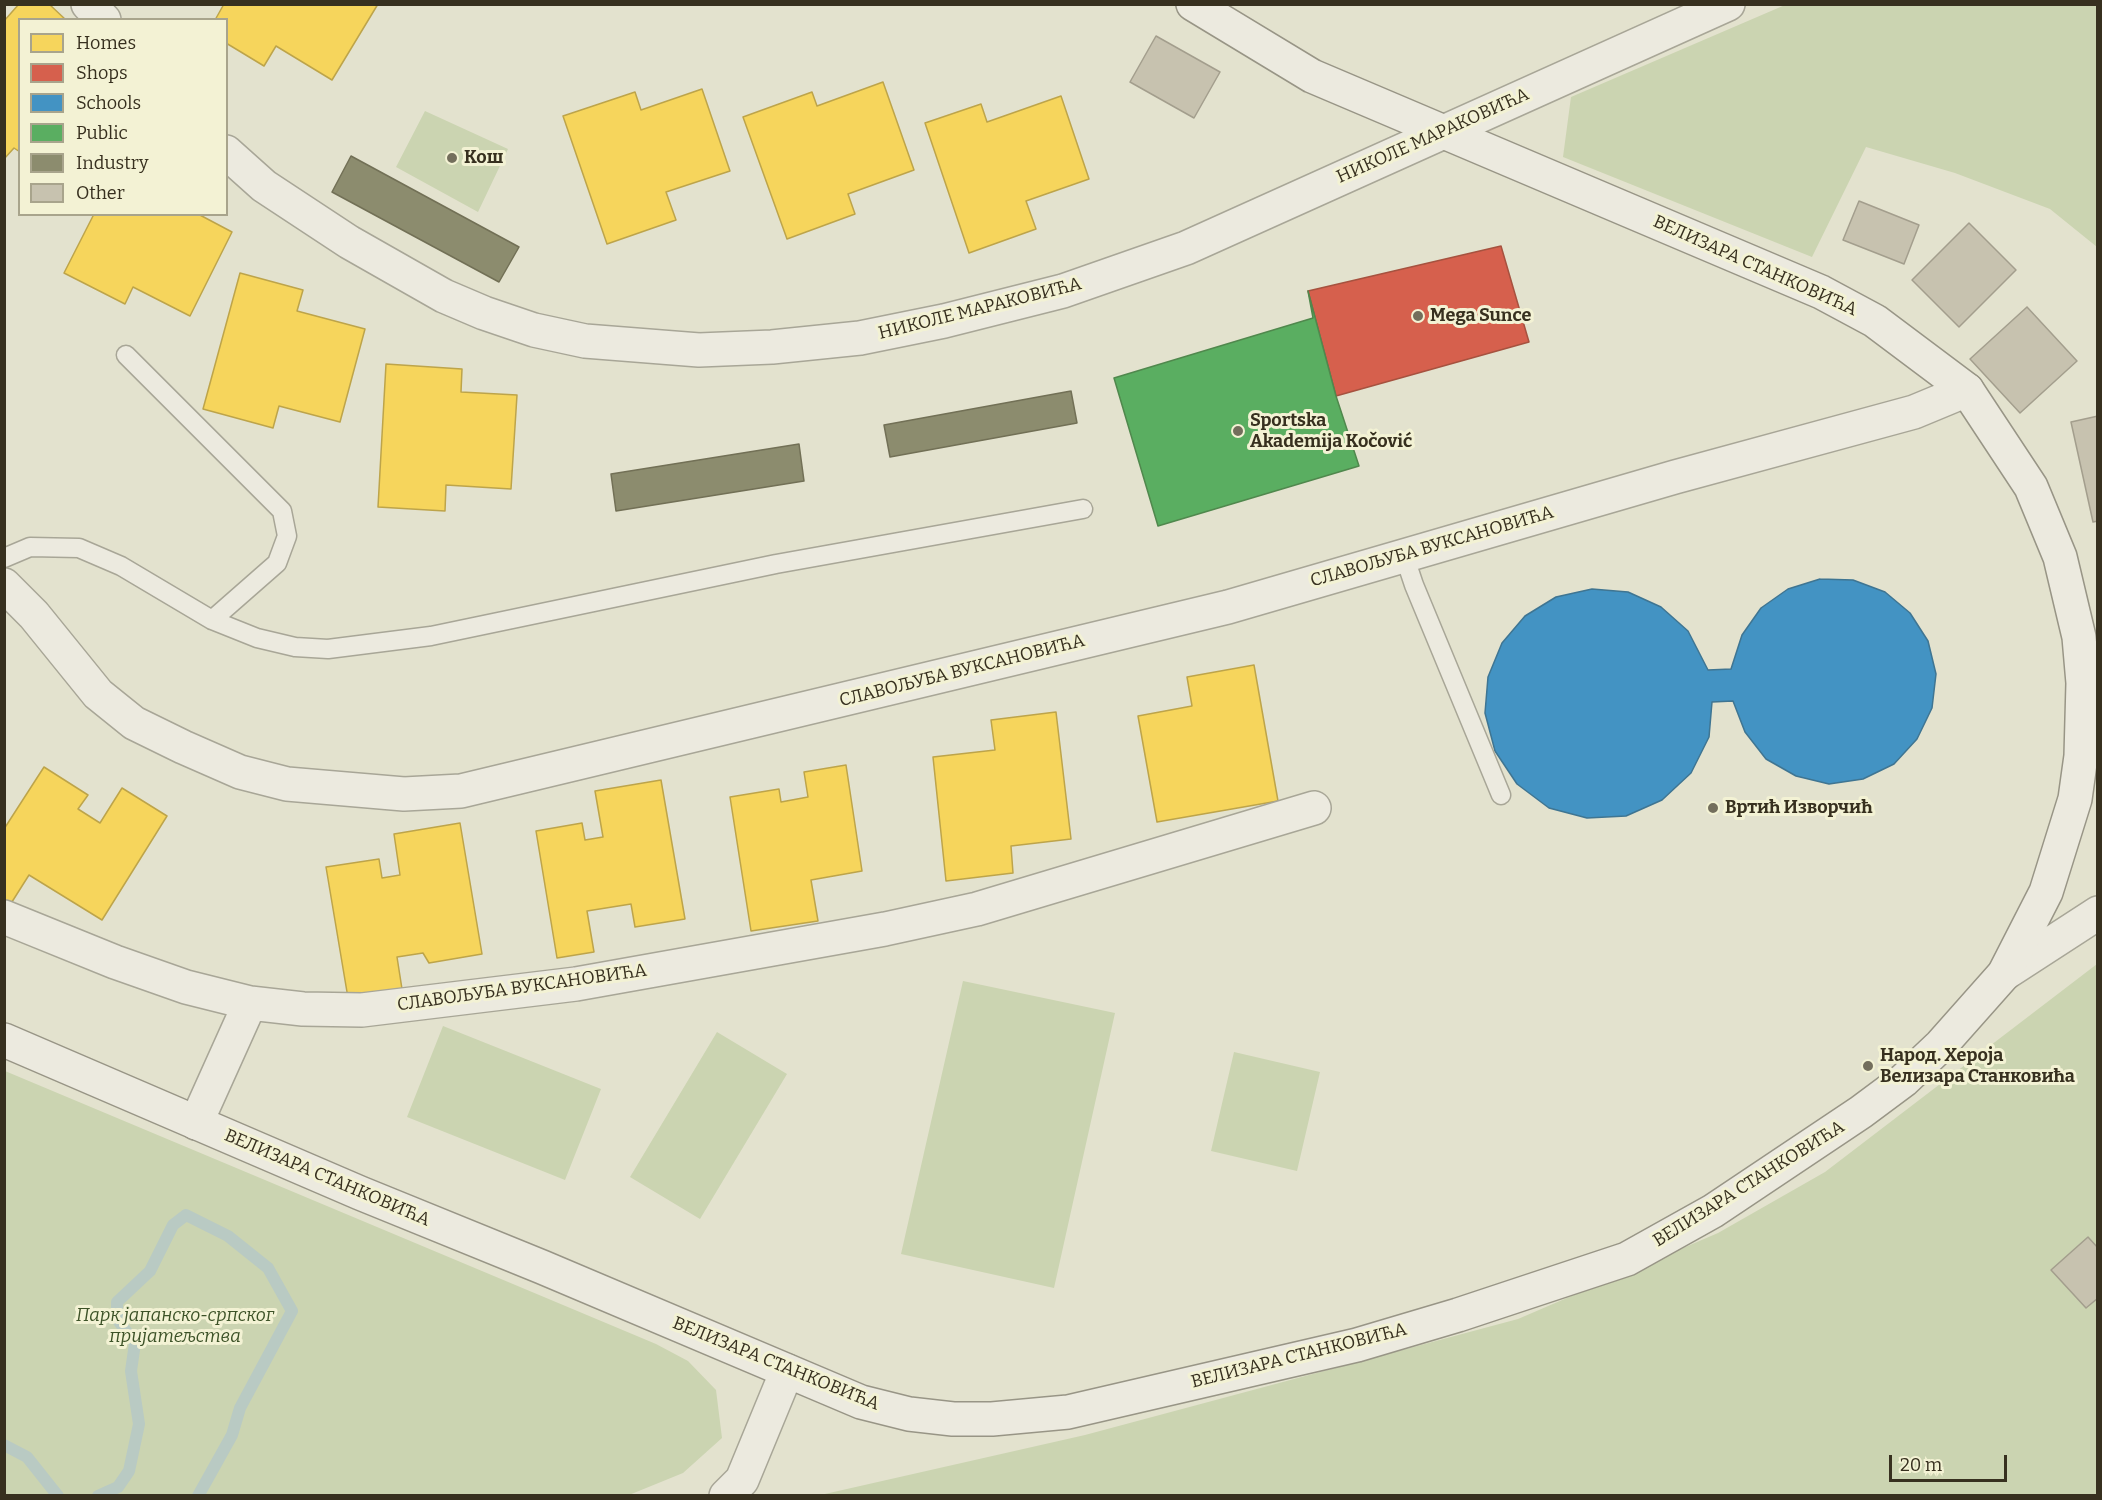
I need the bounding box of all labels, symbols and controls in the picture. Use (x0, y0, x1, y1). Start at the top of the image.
legend (18, 18, 228, 216)
text: Homes (76, 32, 136, 54)
text: Shops (76, 62, 128, 84)
street label: НИКОЛЕ МАРАКОВИЋА (1333, 84, 1533, 188)
text: Schools (76, 92, 141, 114)
text: Public (76, 122, 128, 144)
place label: Кош (464, 147, 503, 169)
marker: Кош (445, 151, 459, 165)
text: Industry (76, 152, 148, 174)
text: Other (76, 182, 125, 204)
street label: ВЕЛИЗАРА СТАНКОВИЋА (1650, 211, 1860, 321)
street label: НИКОЛЕ МАРАКОВИЋА (876, 273, 1084, 345)
place label: Mega Sunce (1430, 305, 1531, 327)
marker: Mega Sunce (1411, 309, 1425, 323)
place label: Sportska Akademija Kočović (1250, 410, 1412, 452)
marker: Sportska Akademija Kočović (1231, 424, 1245, 438)
street label: СЛАВОЉУБА ВУКСАНОВИЋА (1308, 502, 1556, 592)
street label: СЛАВОЉУБА ВУКСАНОВИЋА (837, 630, 1087, 712)
place label: Вртић Изворчић (1725, 797, 1872, 819)
marker: Вртић Изворчић (1706, 801, 1720, 815)
street label: СЛАВОЉУБА ВУКСАНОВИЋА (396, 960, 648, 1016)
place label: Народ. Хероја Велизара Станковића (1880, 1045, 2075, 1088)
marker: Народ. Хероја Велизара Станковића (1861, 1059, 1875, 1073)
street label: ВЕЛИЗАРА СТАНКОВИЋА (1649, 1116, 1849, 1252)
street label: ВЕЛИЗАРА СТАНКОВИЋА (221, 1125, 433, 1231)
park label: Парк јапанско-српског пријатељства (76, 1305, 274, 1348)
street label: ВЕЛИЗАРА СТАНКОВИЋА (669, 1313, 883, 1415)
street label: ВЕЛИЗАРА СТАНКОВИЋА (1189, 1319, 1409, 1393)
scale bar (1892, 1443, 2010, 1481)
text: 20 m (1900, 1454, 1942, 1476)

